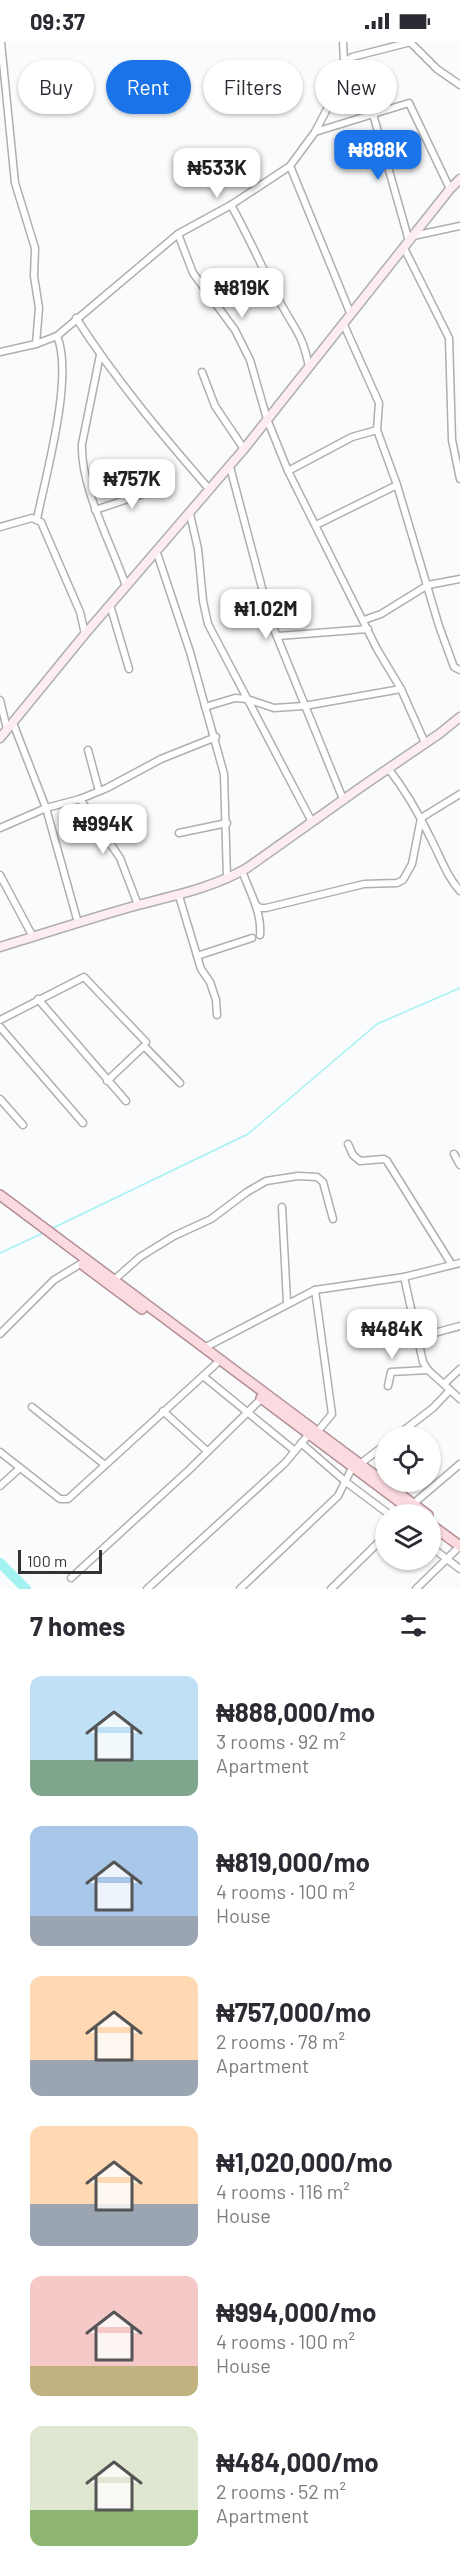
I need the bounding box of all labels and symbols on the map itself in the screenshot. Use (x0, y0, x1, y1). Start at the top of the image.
pin: ₦888K (336, 130, 420, 181)
pin: ₦533K (175, 148, 259, 199)
pin: ₦819K (200, 268, 284, 319)
pin: ₦757K (90, 459, 174, 510)
pin: ₦1.02M (217, 589, 315, 640)
pin: ₦994K (61, 804, 145, 855)
pin: ₦484K (350, 1309, 434, 1360)
scale bar (18, 1547, 102, 1574)

